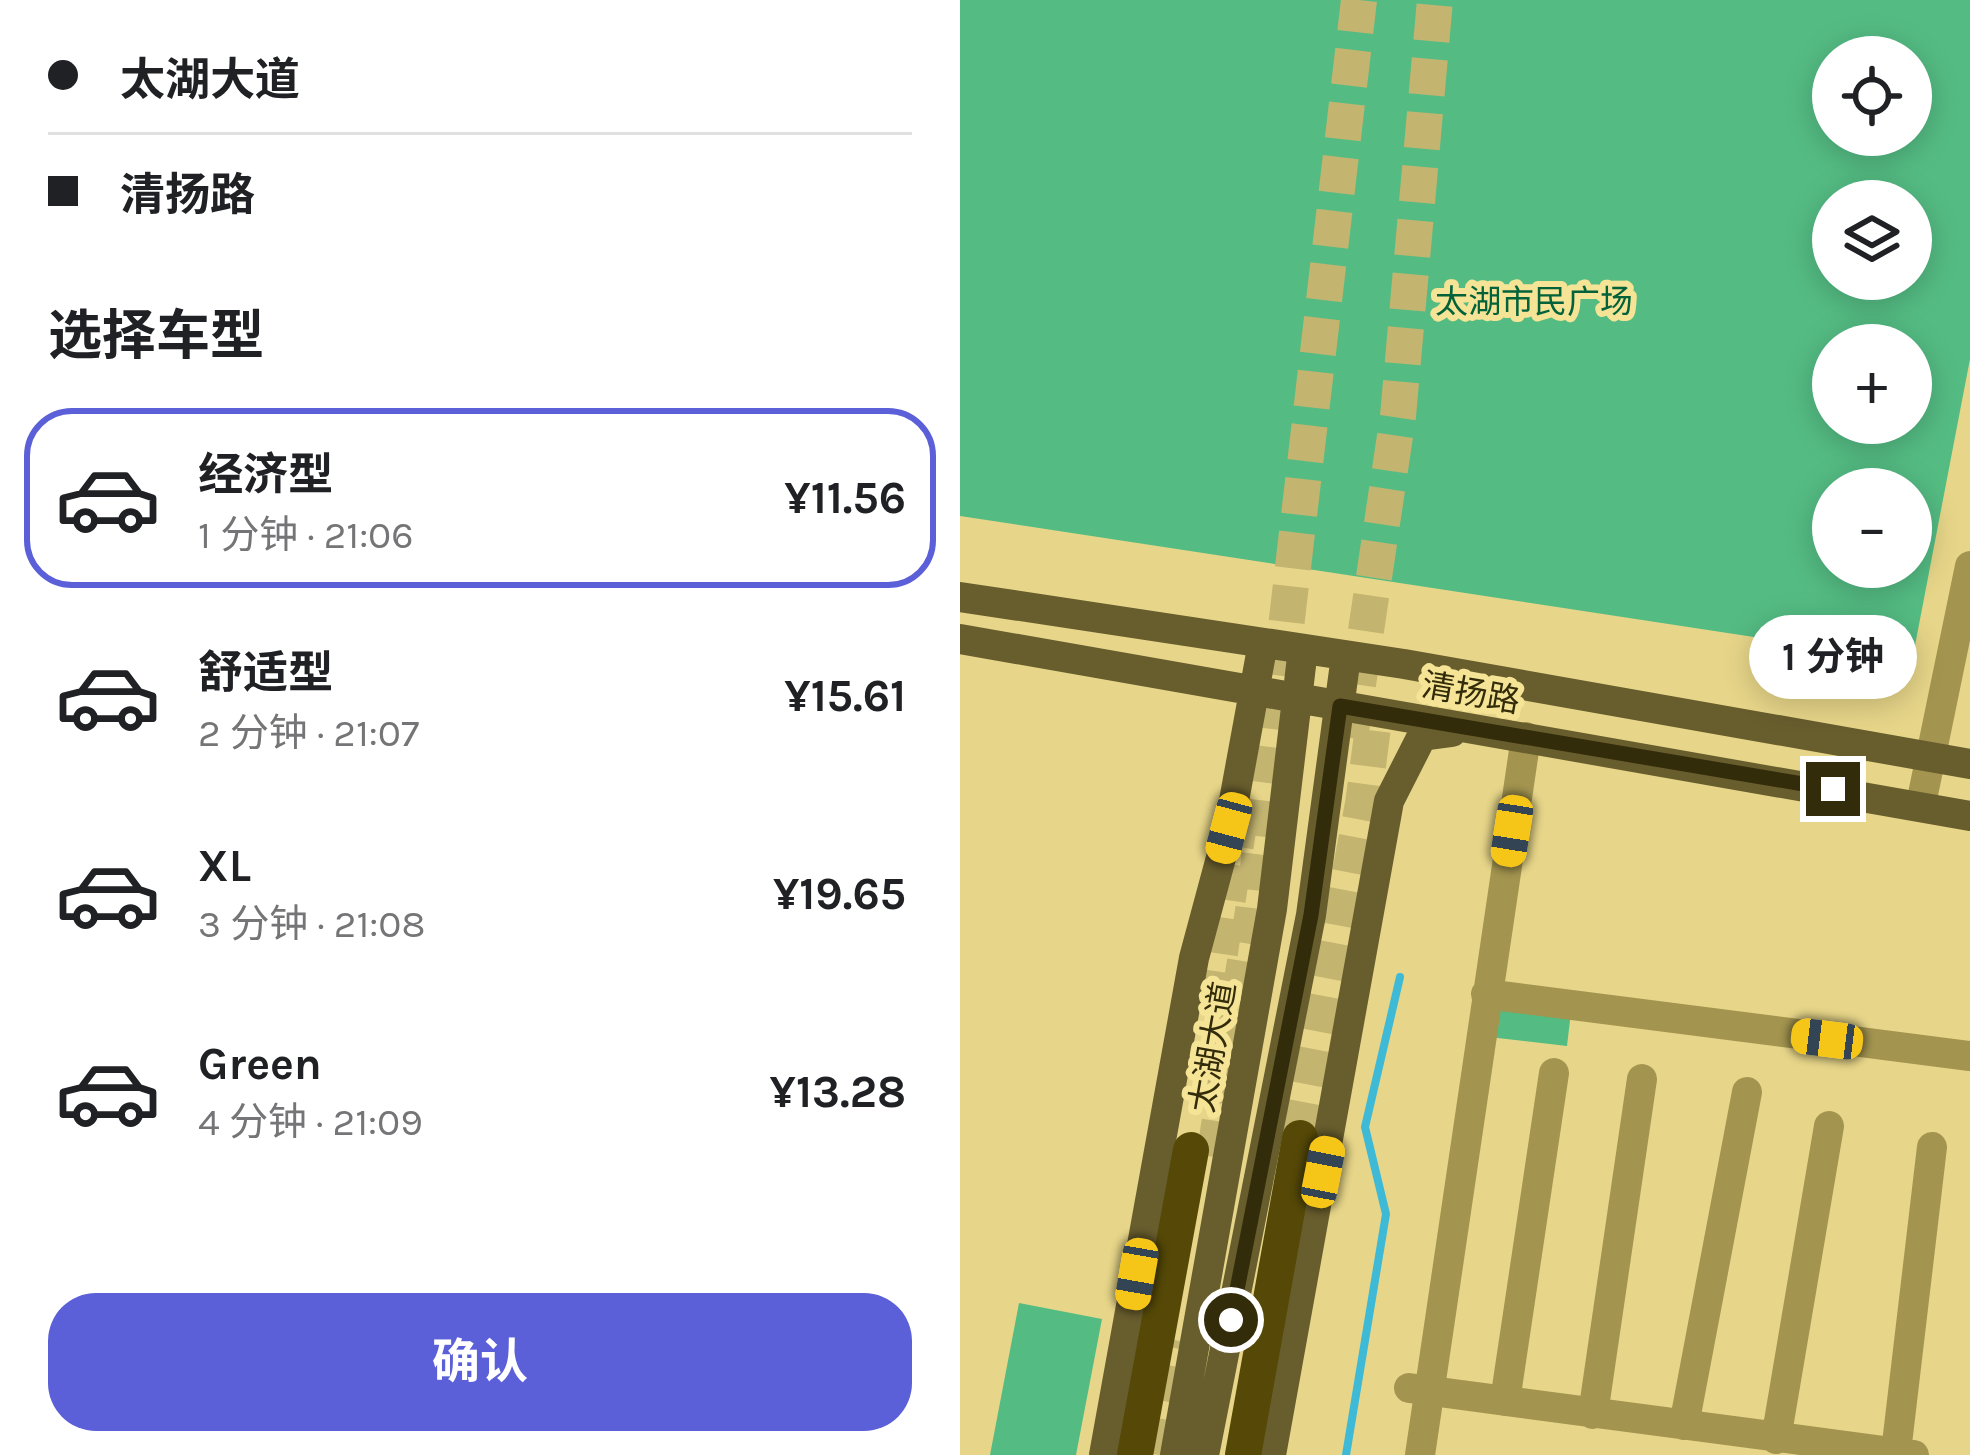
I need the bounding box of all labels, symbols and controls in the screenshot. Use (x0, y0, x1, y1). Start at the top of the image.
map controls (1812, 36, 1932, 588)
button: locate (1812, 36, 1932, 156)
text: 太湖大道 (120, 54, 300, 106)
text: 清扬路 (120, 169, 255, 221)
button: layers (1812, 180, 1932, 300)
park label: 太湖市民广场 (1435, 283, 1633, 321)
text: 选择车型 (48, 304, 264, 368)
button: + (1812, 324, 1932, 444)
icon: car (54, 444, 162, 552)
text: 经济型 (198, 449, 333, 501)
button: − (1812, 468, 1932, 588)
text: ¥11.56 (784, 472, 906, 524)
text: 1 分钟 · 21:06 (198, 512, 414, 558)
callout: 1 分钟 (1749, 615, 1917, 699)
text: 1 分钟 (1782, 634, 1884, 680)
icon: car (54, 642, 162, 750)
text: 舒适型 (198, 647, 333, 699)
street label: 清扬路 (1419, 666, 1523, 720)
text: ¥15.61 (784, 670, 906, 722)
text: 2 分钟 · 21:07 (198, 710, 419, 756)
route end (1806, 762, 1860, 816)
car (1202, 789, 1256, 867)
car (1489, 793, 1535, 869)
icon: car (54, 840, 162, 948)
text: XL (198, 840, 251, 892)
text: ¥19.65 (773, 868, 906, 920)
text: 3 分钟 · 21:08 (198, 901, 425, 947)
street label: 太湖大道 (1183, 979, 1243, 1115)
car (1789, 1017, 1865, 1061)
icon: car (54, 1038, 162, 1146)
text: Green (198, 1038, 322, 1090)
text: ¥13.28 (770, 1066, 906, 1118)
text: 4 分钟 · 21:09 (198, 1099, 423, 1145)
car (1298, 1133, 1348, 1211)
car (1113, 1235, 1161, 1313)
button: 确认 (48, 1293, 912, 1431)
route start (1204, 1293, 1258, 1347)

